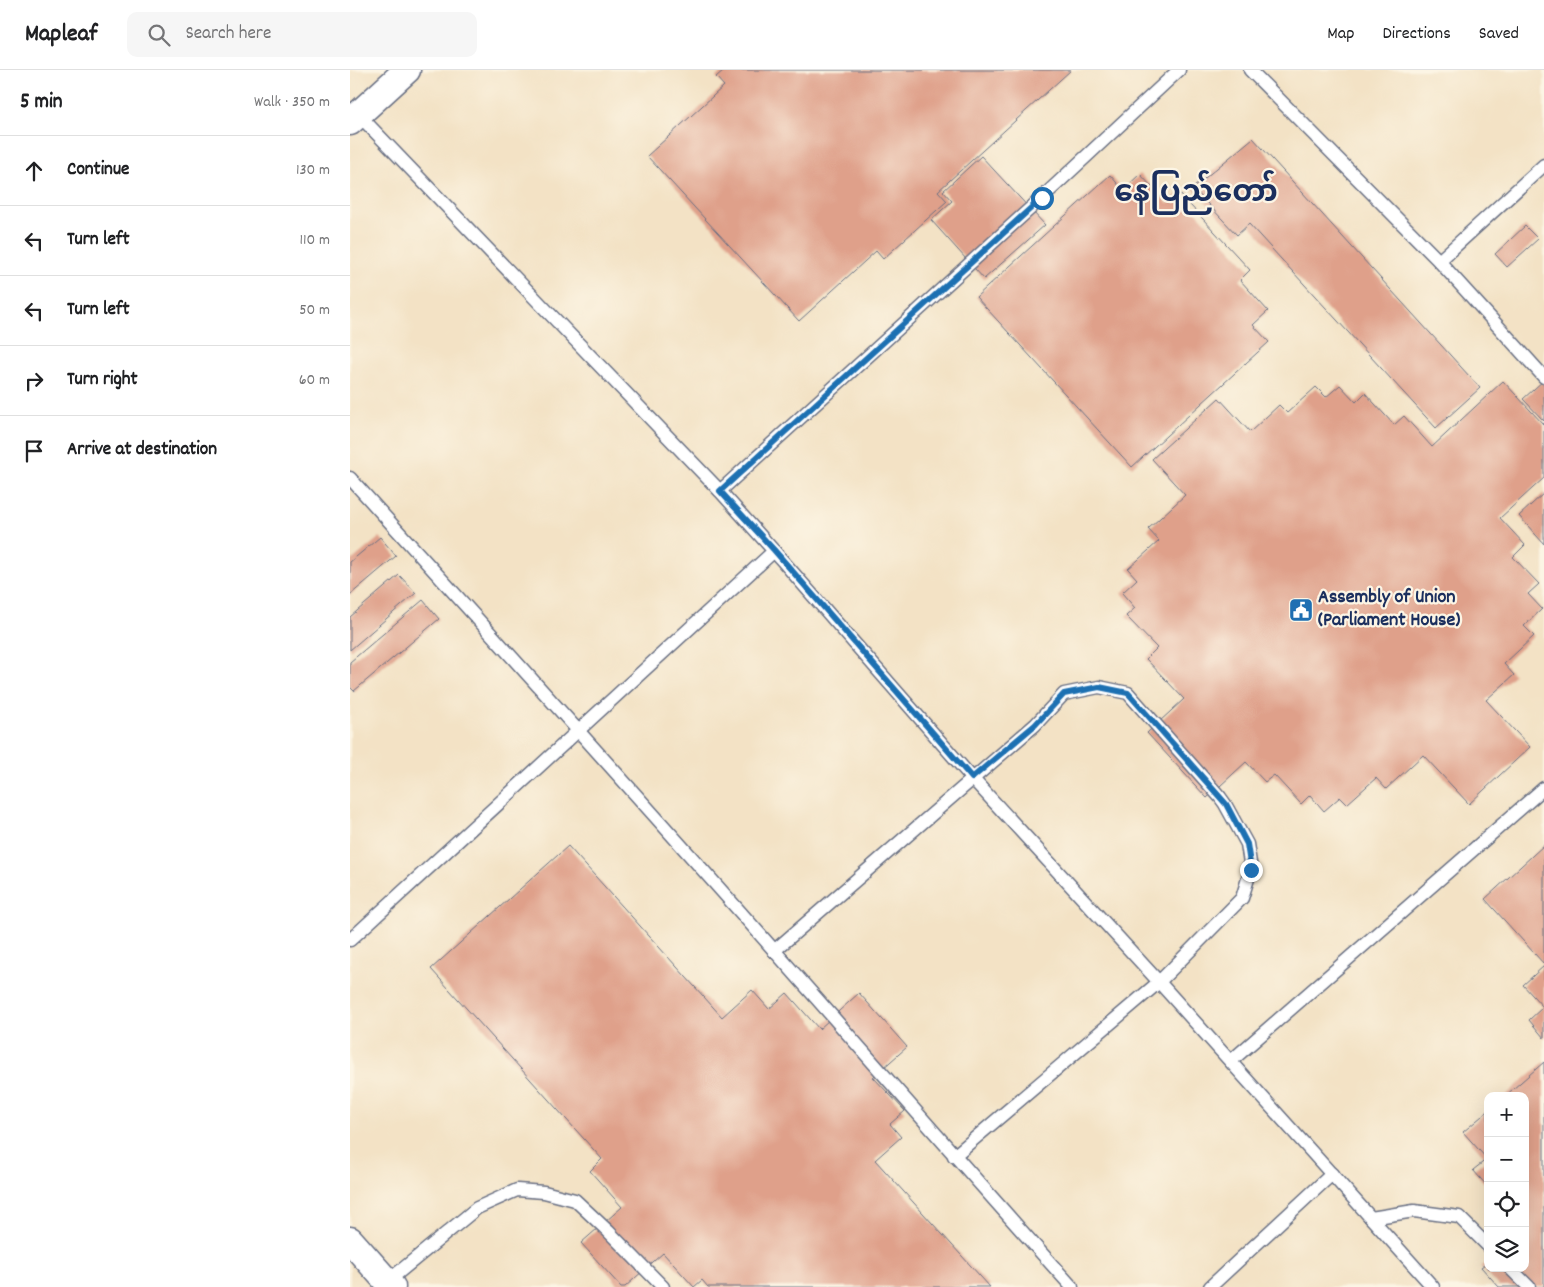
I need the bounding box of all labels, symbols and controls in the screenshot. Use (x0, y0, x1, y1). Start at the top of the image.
search box (127, 12, 477, 57)
text: Mapleaf (25, 18, 97, 52)
icon: search (145, 21, 173, 49)
text: Search here (185, 21, 271, 48)
text: Map (1327, 22, 1354, 47)
text: Directions (1382, 22, 1451, 47)
text: Saved (1479, 22, 1519, 47)
text: 5 min (20, 88, 63, 118)
text: Walk · 350 m (254, 91, 330, 114)
icon: ahead (20, 157, 48, 185)
text: Continue (67, 157, 129, 184)
text: 130 m (296, 159, 330, 182)
district label: နေပြည်တော် (1114, 170, 1278, 217)
route start (1031, 187, 1054, 210)
icon: left (20, 227, 48, 255)
text: Turn left (67, 227, 130, 254)
text: 110 m (300, 229, 330, 252)
icon: left (20, 297, 48, 325)
text: Turn left (67, 297, 130, 324)
text: 50 m (299, 299, 330, 322)
icon: right (20, 367, 48, 395)
text: Turn right (67, 367, 138, 394)
text: 60 m (299, 369, 330, 392)
icon: arrive (20, 437, 48, 465)
text: Arrive at destination (67, 437, 217, 464)
place label: Assembly of Union (Parliament House) (1318, 584, 1460, 635)
public building icon: Assembly of Union (Parliament House) (1288, 597, 1314, 623)
route end (1240, 859, 1263, 882)
map controls (1484, 1092, 1529, 1272)
button: + (1484, 1092, 1529, 1137)
button: − (1484, 1137, 1529, 1182)
button: locate (1484, 1182, 1529, 1227)
button: layers (1484, 1227, 1529, 1272)

